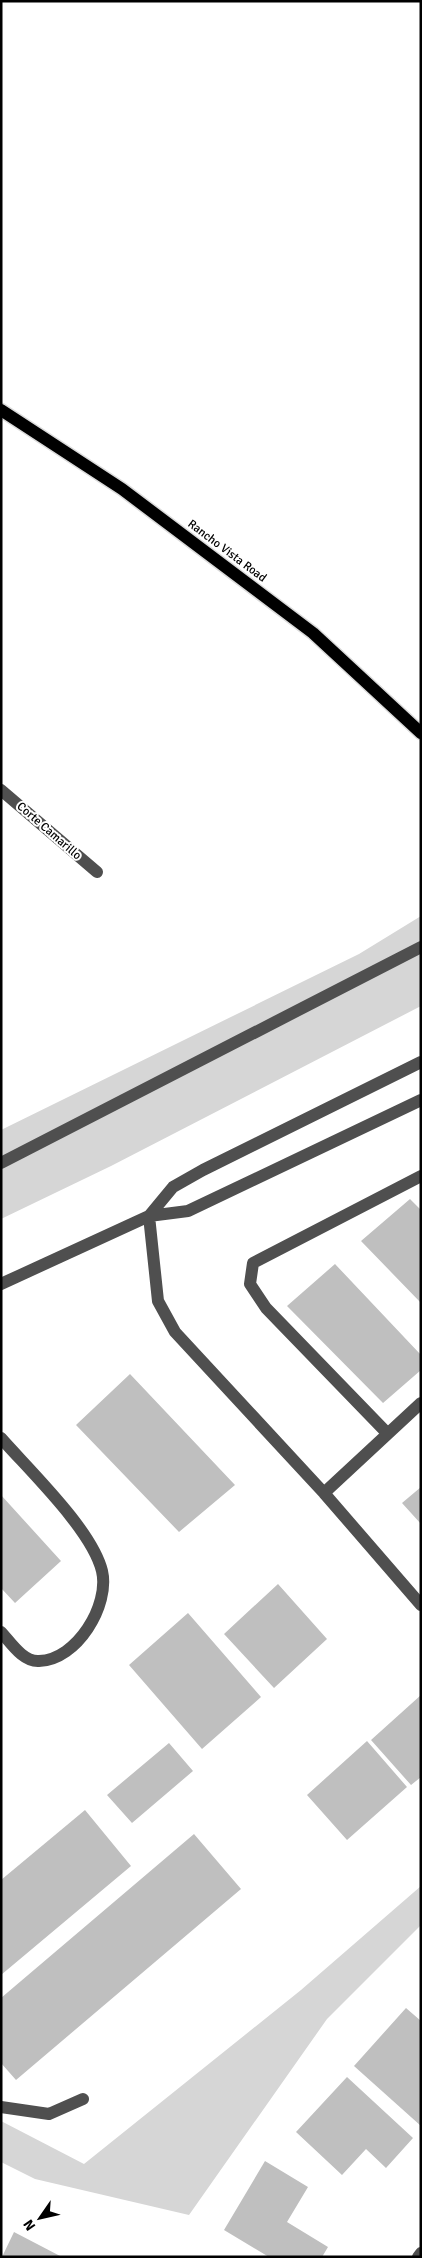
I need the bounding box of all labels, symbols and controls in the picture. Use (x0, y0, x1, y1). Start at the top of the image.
street label: Rancho Vista Road (185, 516, 269, 586)
street label: Corte Camarillo (14, 799, 84, 863)
north arrow (15, 2193, 65, 2243)
text: N (20, 2216, 39, 2234)

